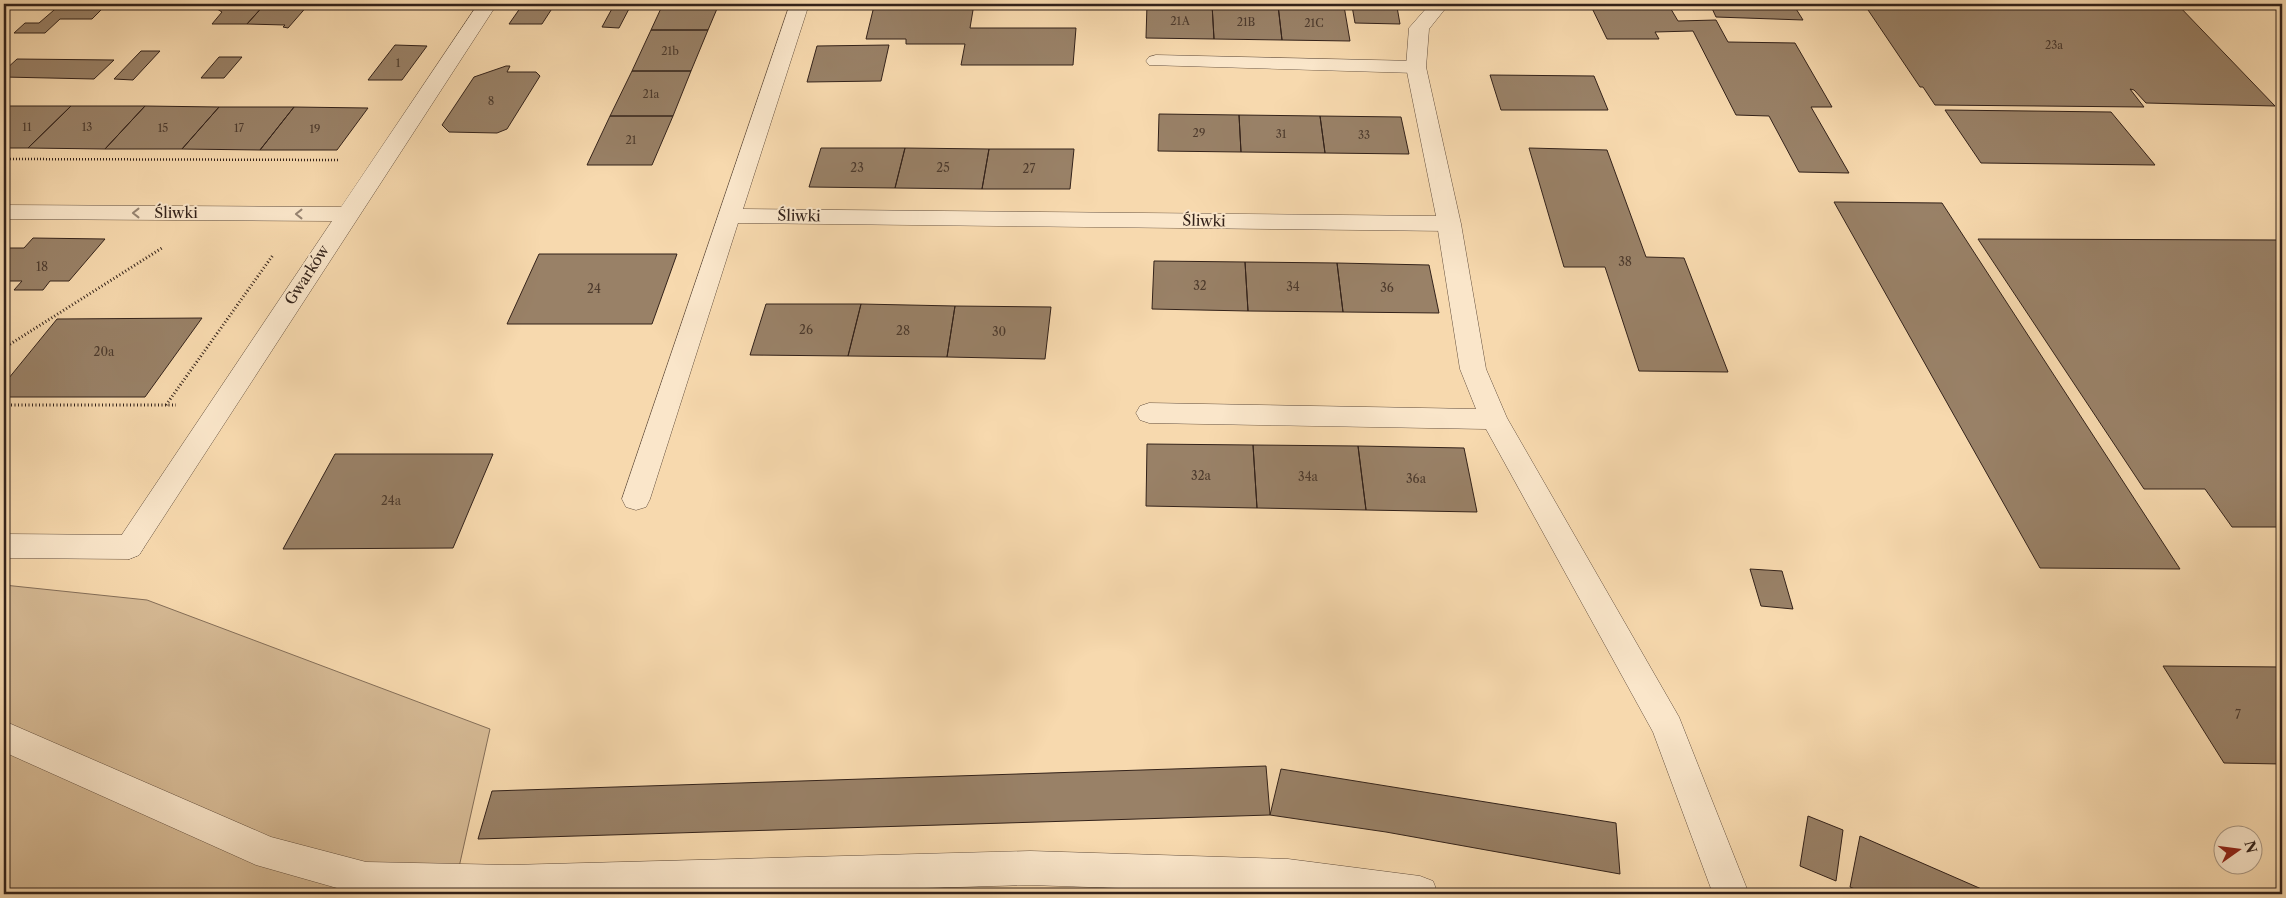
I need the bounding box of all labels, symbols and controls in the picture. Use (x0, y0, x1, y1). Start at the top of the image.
house number: 21A (1170, 14, 1191, 28)
house number: 21B (1237, 15, 1256, 29)
house number: 21C (1304, 16, 1324, 30)
house number: 23a (2045, 38, 2063, 52)
house number: 21b (661, 44, 679, 58)
house number: 1 (396, 56, 401, 70)
house number: 21a (643, 87, 660, 101)
house number: 8 (488, 94, 494, 108)
house number: 11 (22, 120, 32, 134)
house number: 13 (82, 120, 92, 134)
house number: 15 (158, 121, 168, 135)
house number: 17 (234, 121, 245, 135)
house number: 19 (309, 122, 321, 136)
house number: 29 (1193, 126, 1205, 140)
house number: 31 (1276, 127, 1287, 141)
house number: 33 (1358, 128, 1370, 142)
house number: 21 (626, 133, 637, 147)
house number: 23 (850, 160, 864, 175)
house number: 25 (936, 160, 950, 175)
house number: 27 (1023, 161, 1035, 176)
street label: Śliwki (154, 203, 198, 222)
street label: Śliwki (777, 206, 821, 225)
one-way arrow (132, 208, 140, 218)
one-way arrow (294, 209, 302, 219)
street label: Śliwki (1182, 211, 1226, 230)
street label: Gwarków (280, 241, 333, 308)
house number: 38 (1618, 254, 1632, 269)
house number: 18 (36, 259, 48, 274)
house number: 32 (1193, 278, 1207, 293)
house number: 34 (1286, 279, 1300, 294)
house number: 36 (1380, 280, 1394, 295)
house number: 24 (587, 281, 601, 296)
house number: 26 (799, 322, 813, 337)
house number: 28 (896, 323, 910, 338)
house number: 30 (992, 324, 1006, 339)
house number: 20a (94, 344, 115, 359)
house number: 32a (1191, 468, 1212, 483)
house number: 34a (1298, 469, 1319, 484)
house number: 36a (1406, 471, 1427, 486)
house number: 24a (381, 493, 402, 508)
house number: 7 (2235, 707, 2241, 722)
north arrow (2214, 826, 2264, 876)
text: N (2240, 839, 2261, 855)

